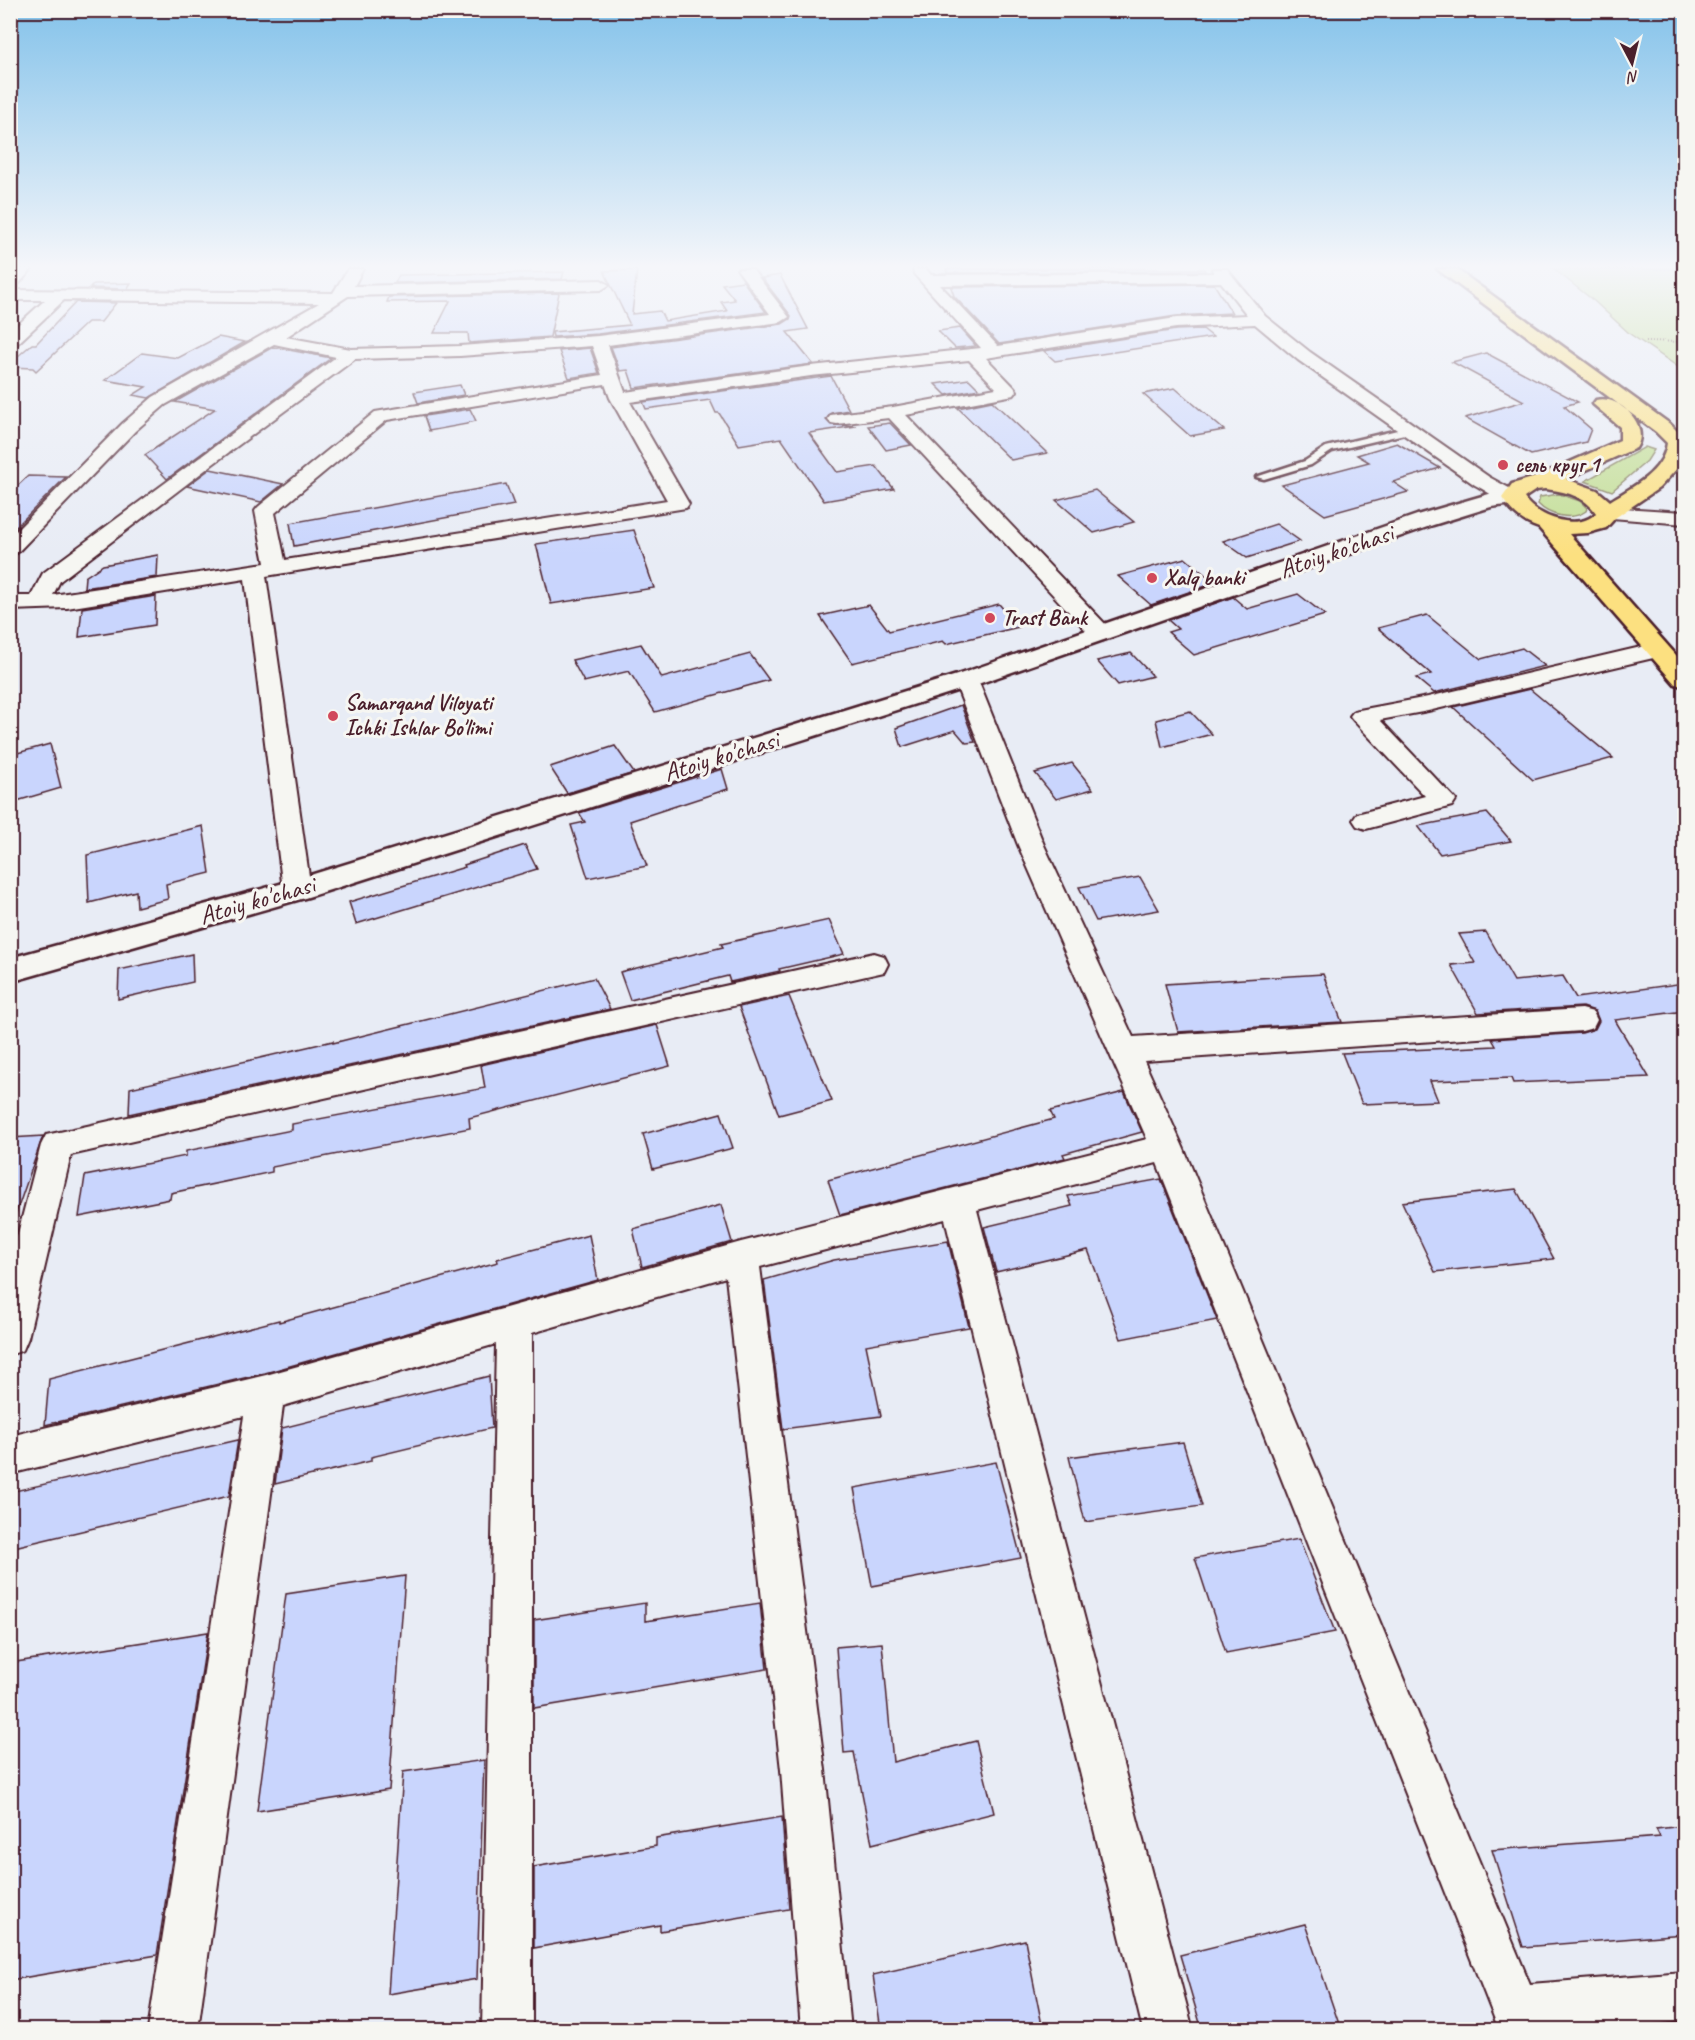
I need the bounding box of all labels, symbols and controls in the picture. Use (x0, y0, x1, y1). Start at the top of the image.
north arrow (1602, 33, 1662, 93)
text: N (1625, 66, 1640, 88)
place label: сель круг 1 (1515, 451, 1602, 479)
marker: сель круг 1 (1496, 458, 1510, 472)
street label: Atoiy ko'chasi (1275, 515, 1400, 586)
place label: Xalq banki (1164, 564, 1247, 592)
marker: Xalq banki (1145, 571, 1159, 585)
place label: Trast Bank (1002, 604, 1089, 632)
marker: Trast Bank (983, 611, 997, 625)
place label: Samarqand Viloyati Ichki Ishlar Bo'limi (345, 689, 495, 742)
marker: Samarqand Viloyati Ichki Ishlar Bo'limi (326, 709, 340, 723)
street label: Atoiy ko'chasi (659, 722, 786, 789)
street label: Atoiy ko'chasi (195, 867, 322, 932)

